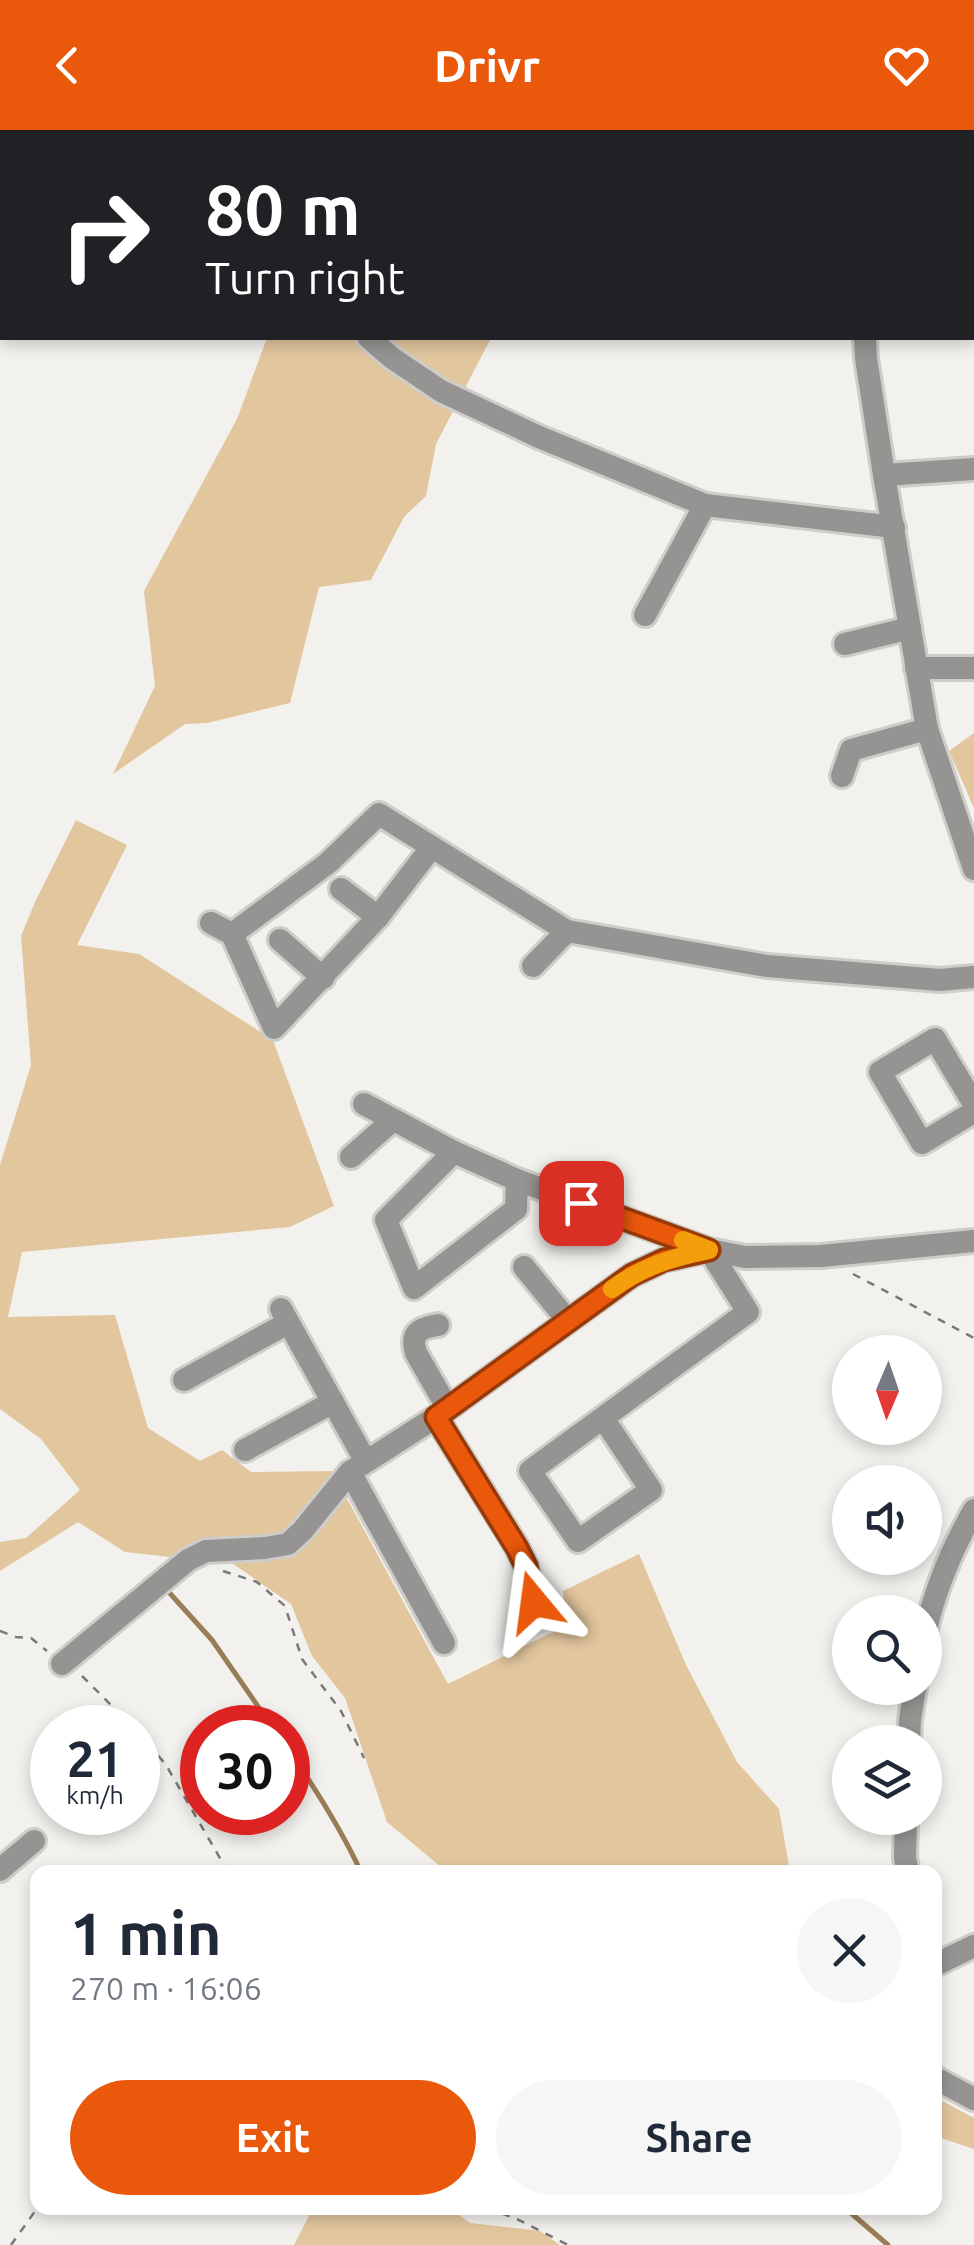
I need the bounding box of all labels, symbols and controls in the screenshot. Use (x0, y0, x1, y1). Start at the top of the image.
icon: back (40, 38, 95, 93)
icon: heart (879, 38, 934, 93)
text: Drivr (434, 40, 540, 91)
icon: right (40, 170, 170, 300)
text: 80 m (205, 170, 361, 248)
text: Turn right (205, 252, 405, 303)
pin (539, 1161, 624, 1246)
icon: arrive (554, 1176, 609, 1231)
north arrow (832, 1335, 942, 1445)
map controls (832, 1335, 942, 1835)
button: sound (832, 1465, 942, 1575)
position arrow (482, 1550, 586, 1654)
button: search (832, 1595, 942, 1705)
speed limit sign: 30 (180, 1705, 310, 1835)
button: layers (832, 1725, 942, 1835)
text: 21 (67, 1730, 123, 1786)
text: km/h (66, 1781, 124, 1809)
button: close (797, 1898, 902, 2003)
text: 1 min (70, 1899, 222, 1966)
text: 270 m · 16:06 (70, 1970, 262, 2006)
button: Exit (70, 2080, 476, 2195)
button: Share (496, 2080, 902, 2195)

